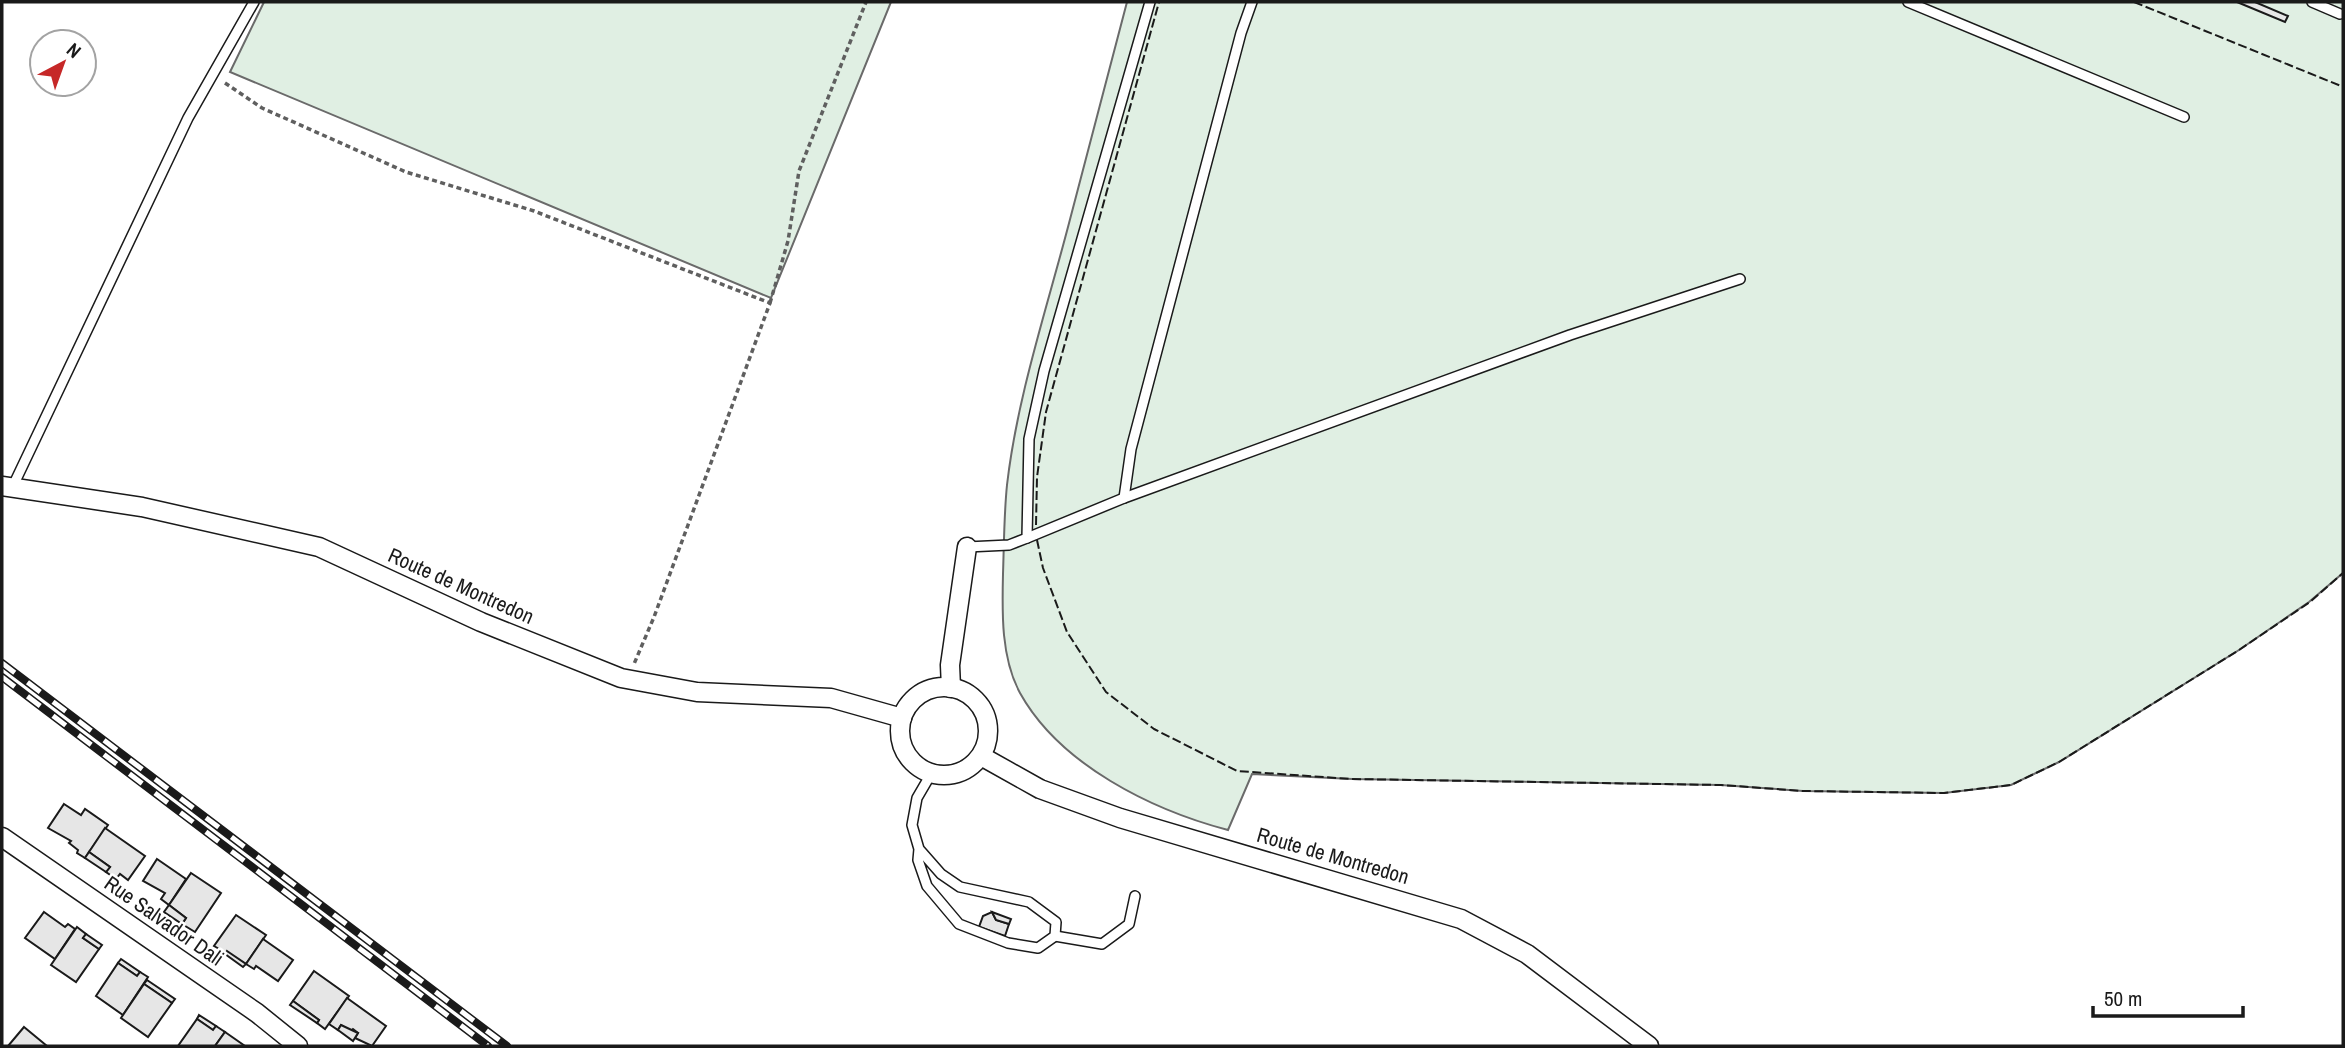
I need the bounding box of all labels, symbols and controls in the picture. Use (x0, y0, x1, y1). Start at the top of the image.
north arrow (28, 28, 98, 98)
text: N (61, 37, 87, 64)
street label: Route de Montredon (384, 540, 539, 631)
street label: Route de Montredon (1254, 820, 1413, 891)
street label: Rue Salvador Dali (99, 869, 230, 973)
scale bar (2093, 974, 2244, 1018)
text: 50 m (2104, 984, 2142, 1013)

